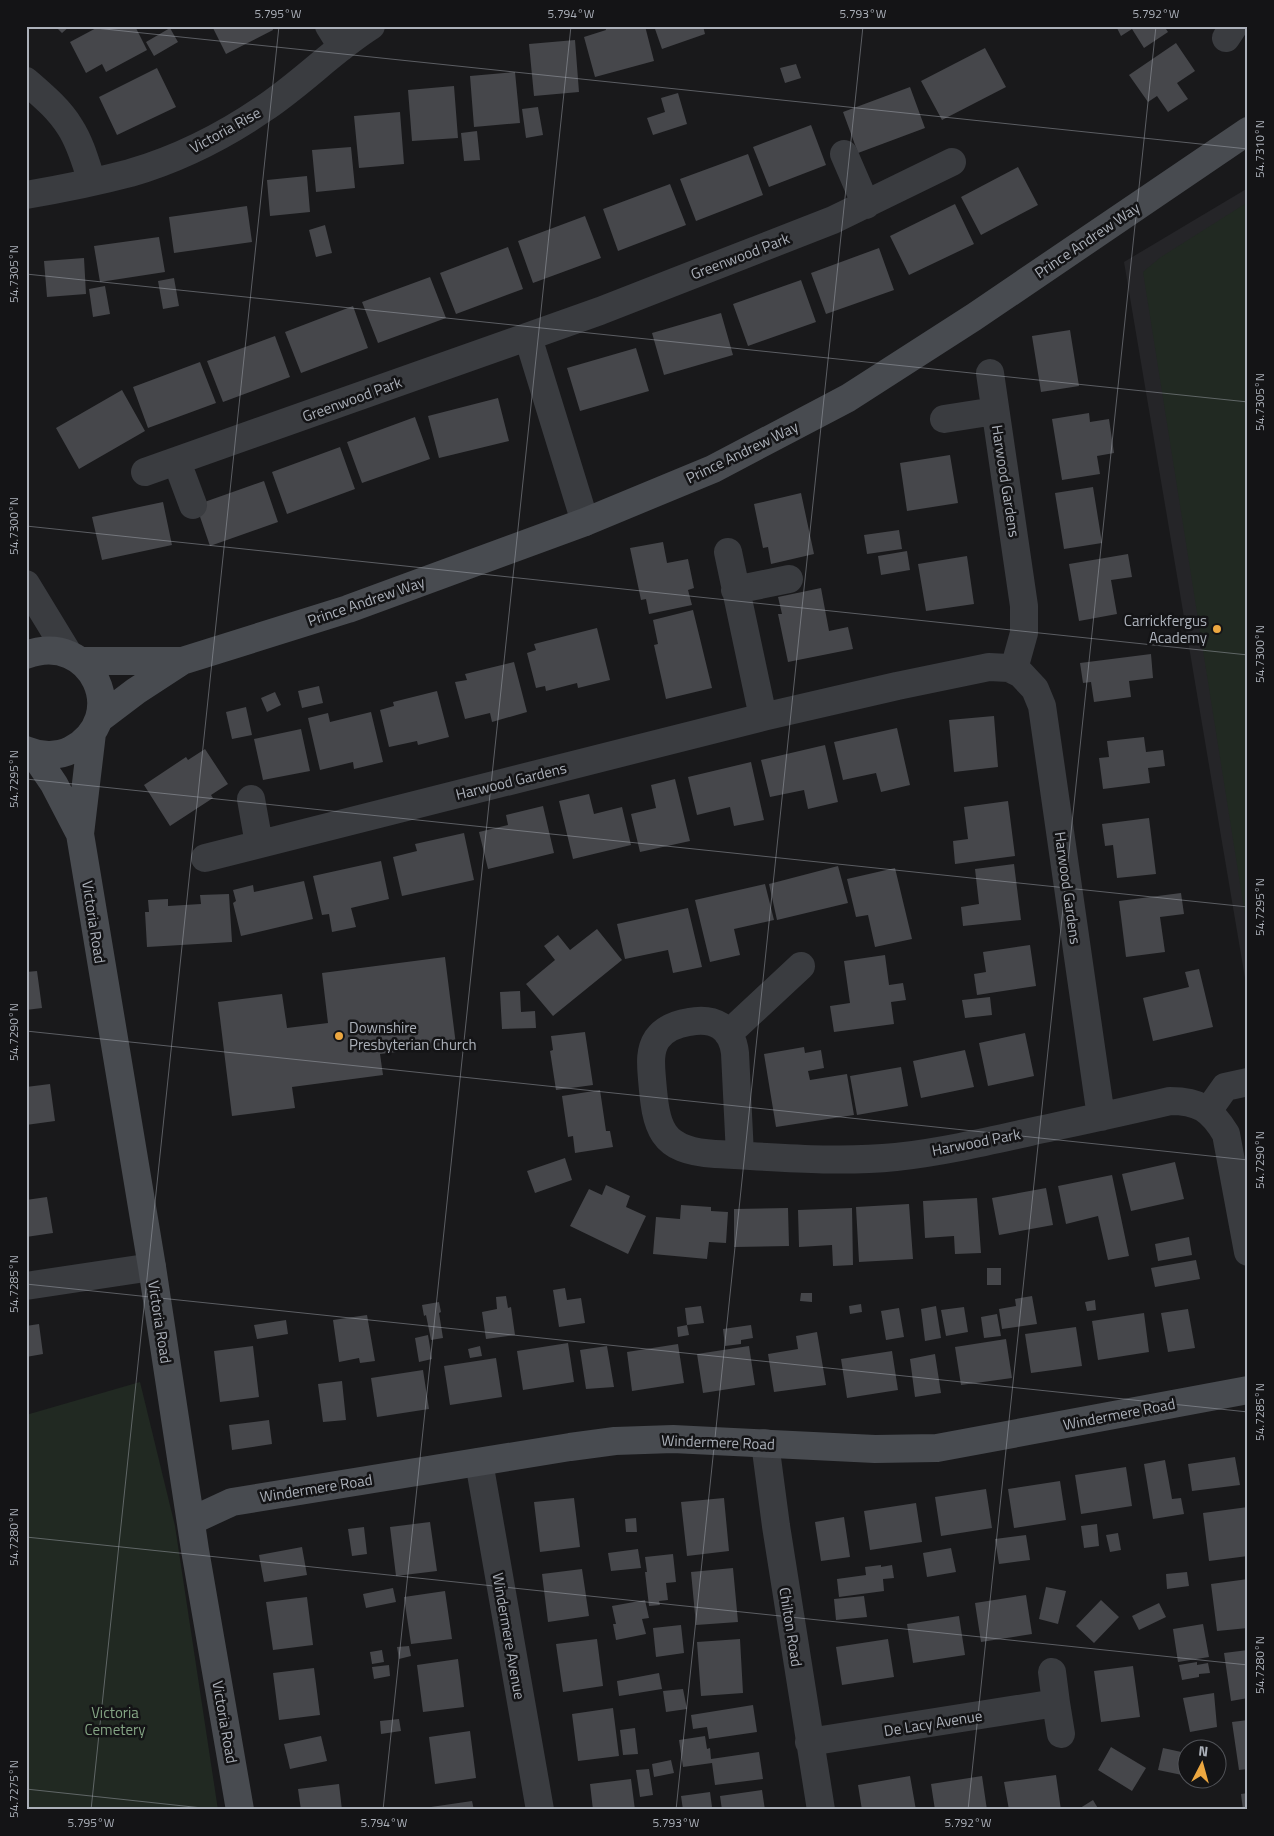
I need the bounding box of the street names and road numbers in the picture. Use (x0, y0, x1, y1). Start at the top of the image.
street label: Victoria Rise (185, 101, 265, 159)
street label: Prince Andrew Way (1030, 196, 1144, 284)
street label: Greenwood Park (687, 227, 793, 285)
street label: Greenwood Park (299, 370, 405, 428)
street label: Prince Andrew Way (682, 415, 802, 489)
street label: Harwood Gardens (986, 423, 1026, 539)
street label: Prince Andrew Way (304, 570, 428, 632)
street label: Harwood Gardens (453, 756, 569, 806)
street label: Harwood Gardens (1049, 830, 1087, 946)
street label: Victoria Road (76, 879, 112, 965)
street label: Harwood Park (930, 1122, 1022, 1162)
street label: Victoria Road (142, 1279, 178, 1365)
street label: Windermere Road (1061, 1392, 1177, 1436)
street label: Windermere Road (661, 1429, 775, 1455)
street label: Windermere Road (258, 1468, 374, 1508)
street label: Windermere Avenue (487, 1571, 531, 1701)
street label: Chilton Road (773, 1586, 809, 1668)
street label: Victoria Road (206, 1679, 244, 1765)
street label: De Lacy Avenue (882, 1704, 984, 1742)

